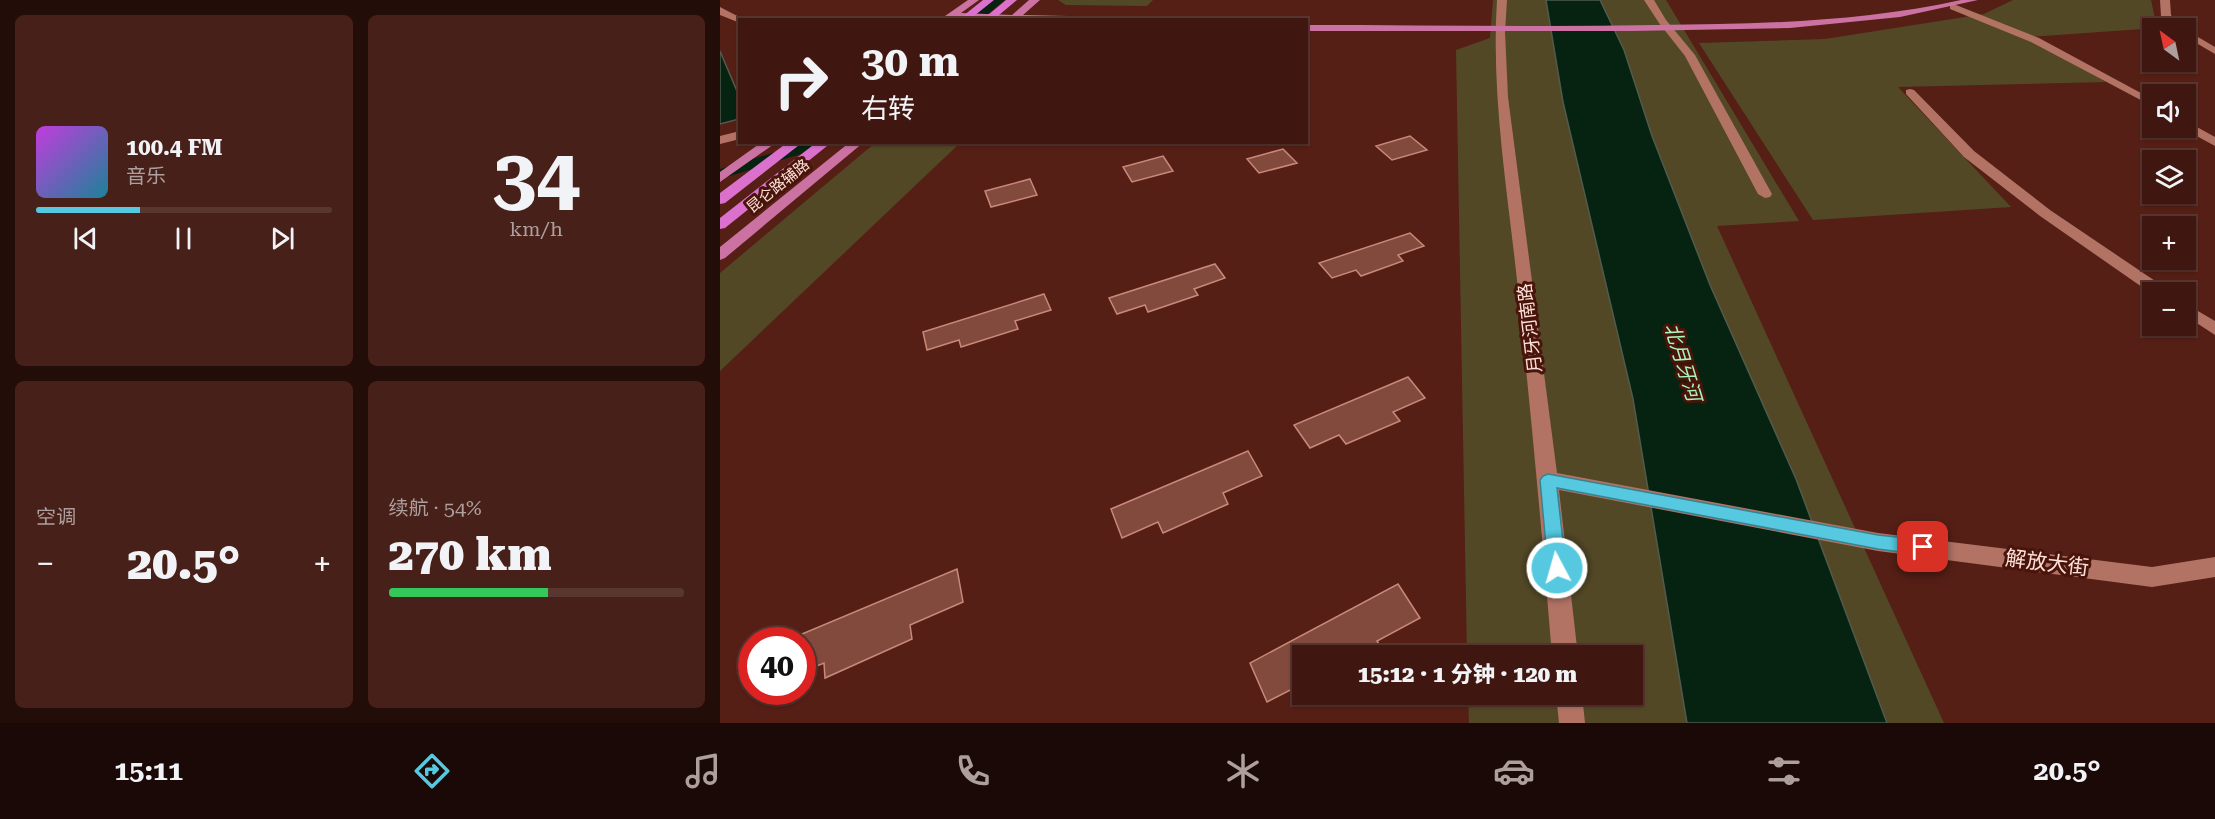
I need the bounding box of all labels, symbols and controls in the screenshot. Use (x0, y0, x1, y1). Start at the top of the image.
north arrow (2142, 18, 2196, 72)
map controls (2142, 18, 2196, 336)
text: 30 m (861, 37, 959, 86)
icon: right (762, 42, 840, 120)
button: sound (2142, 84, 2196, 138)
text: 右转 (861, 93, 915, 125)
text: 34 (493, 132, 580, 223)
text: 100.4 FM (126, 135, 223, 160)
button: layers (2142, 150, 2196, 204)
street label: 昆仑路辅路 (743, 155, 813, 217)
text: 音乐 (126, 164, 166, 188)
button: + (2142, 216, 2196, 270)
text: km/h (509, 217, 563, 241)
icon: previous (69, 222, 102, 255)
icon: pause (167, 222, 200, 255)
icon: next (266, 222, 299, 255)
street label: 月牙河南路 (1514, 282, 1545, 374)
button: − (2142, 282, 2196, 336)
water label: 北月牙河 (1660, 320, 1707, 408)
text: 续航 · 54% (389, 496, 482, 520)
text: 空调 (36, 505, 76, 529)
pin (1897, 521, 1948, 572)
text: 270 km (389, 528, 552, 581)
icon: arrive (1906, 530, 1939, 563)
position arrow (1525, 536, 1589, 600)
text: 20.5° (127, 537, 240, 590)
text: − (36, 544, 54, 583)
text: + (313, 544, 332, 583)
street label: 解放大街 (2004, 546, 2090, 580)
speed limit sign: 40 (738, 627, 816, 705)
text: 15:12 · 1 分钟 · 120 m (1358, 662, 1577, 687)
icon: directions (411, 750, 453, 792)
icon: music (682, 750, 724, 792)
icon: phone (952, 750, 994, 792)
icon: climate (1222, 750, 1264, 792)
icon: car (1493, 750, 1535, 792)
icon: filters (1763, 750, 1805, 792)
text: 15:11 (114, 755, 183, 787)
text: 20.5° (2034, 755, 2101, 787)

